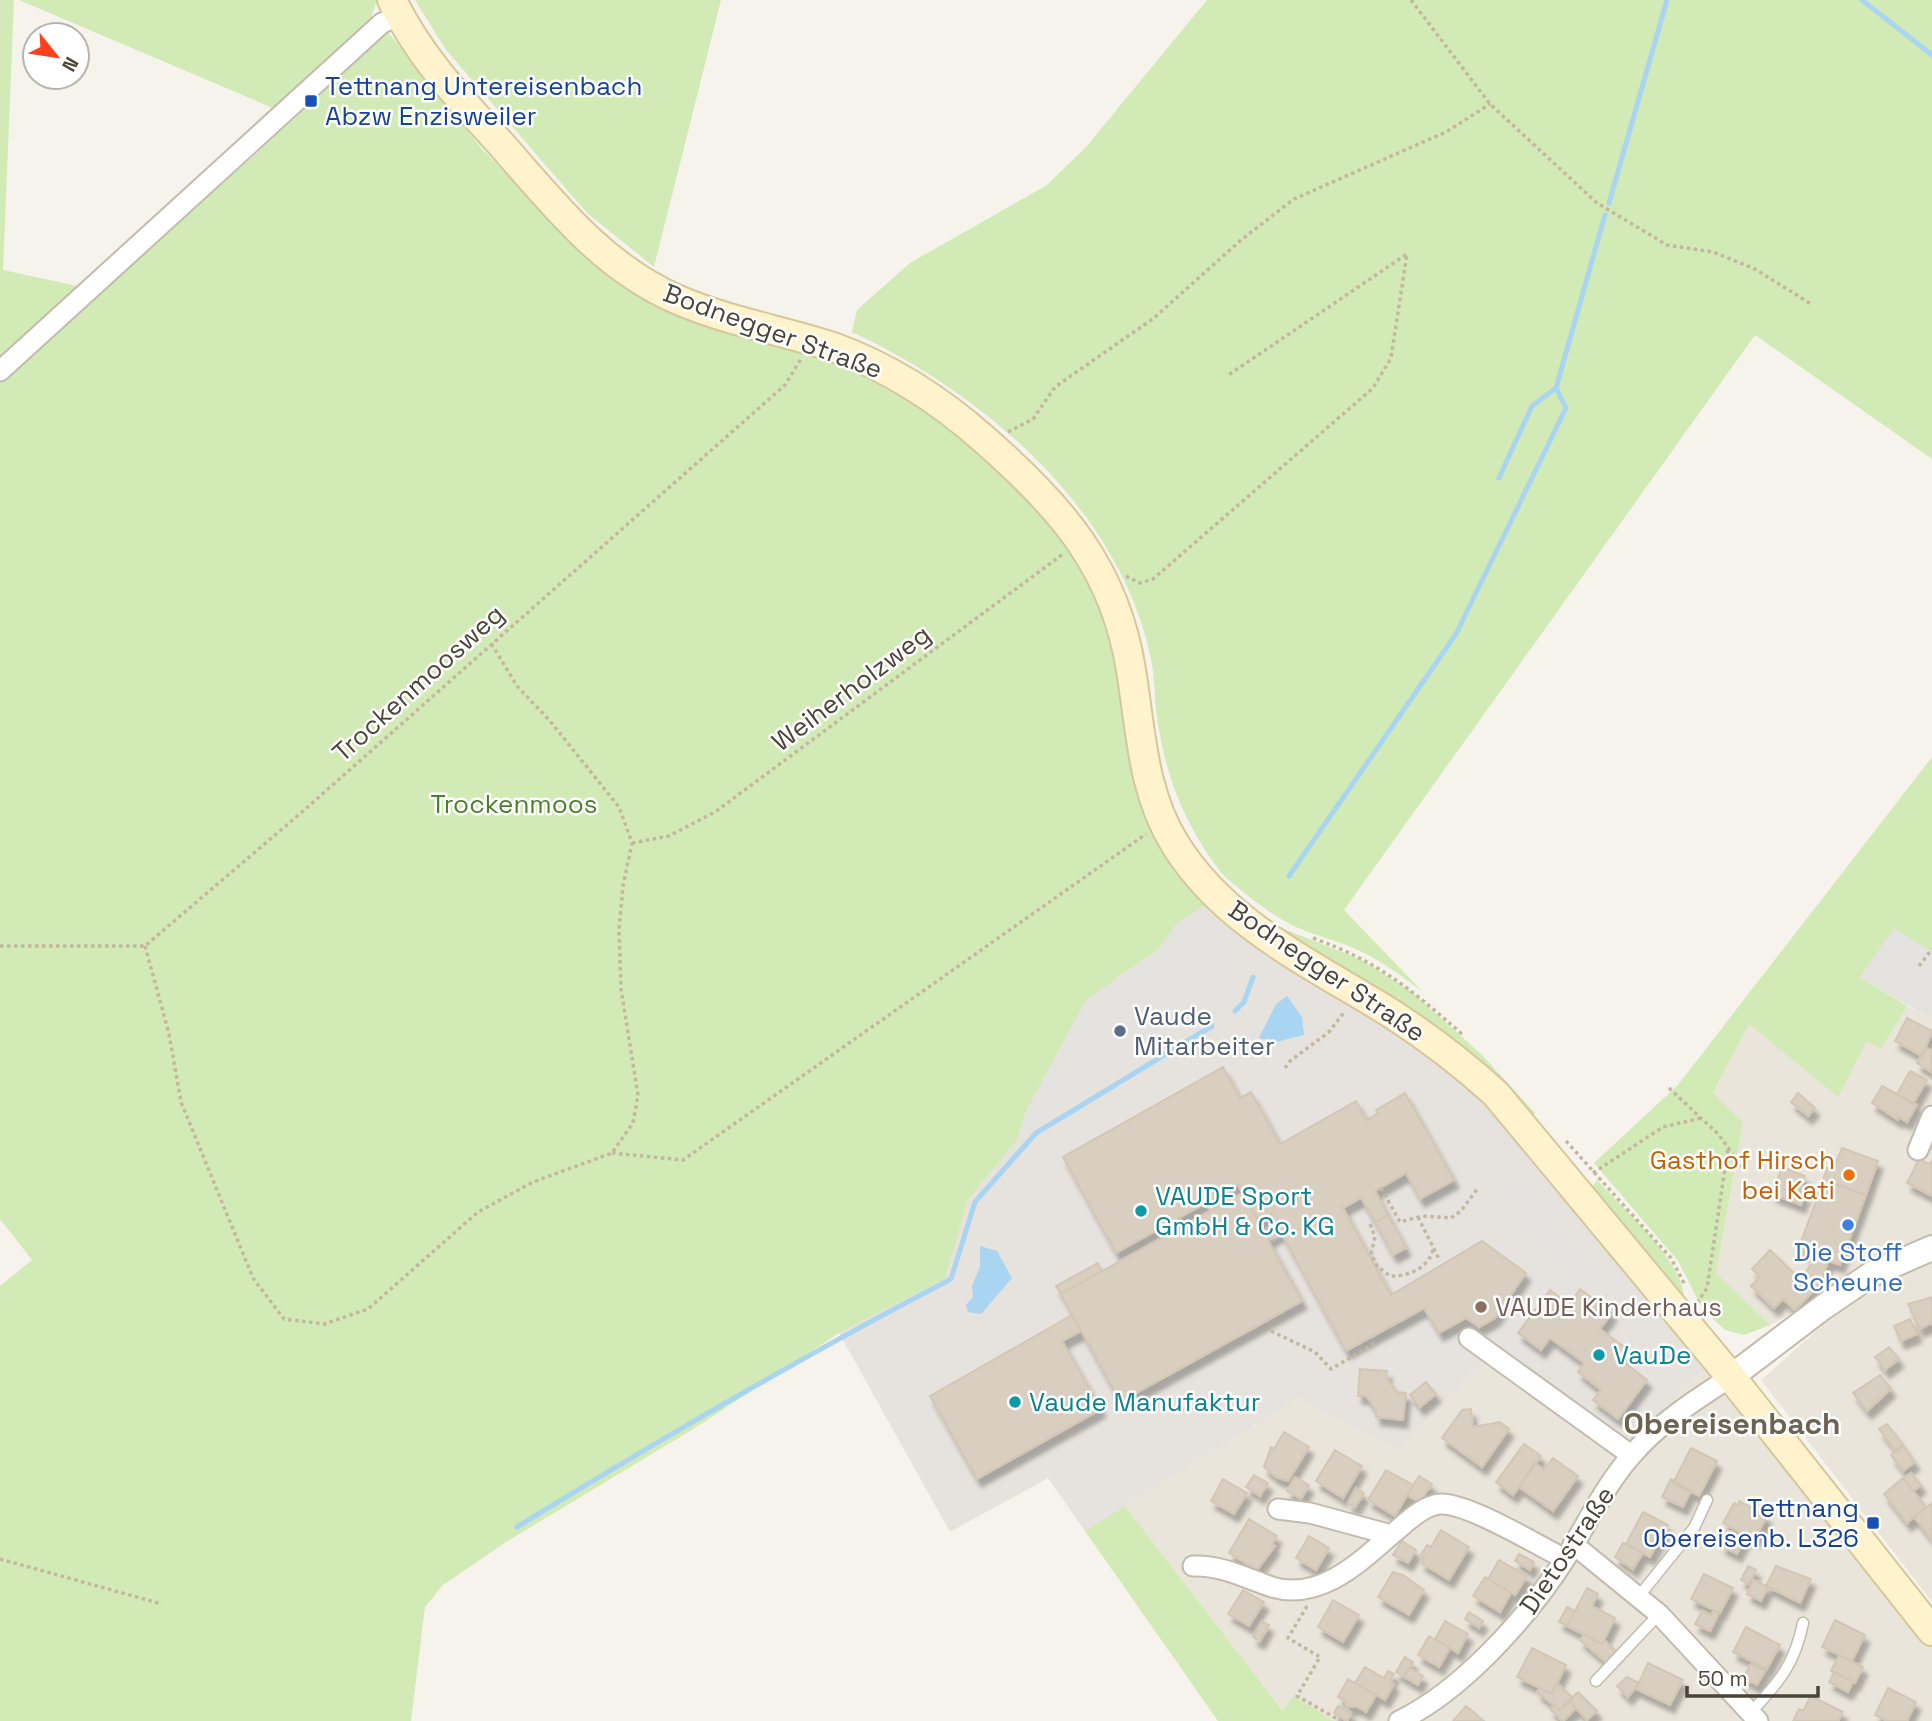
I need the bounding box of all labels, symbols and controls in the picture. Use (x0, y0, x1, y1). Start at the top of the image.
north arrow (21, 21, 91, 91)
text: N (56, 52, 84, 76)
place label: Tettnang Untereisenbach Abzw Enzisweiler (325, 69, 642, 133)
marker: Tettnang Untereisenbach Abzw Enzisweiler (303, 93, 319, 109)
street label: Bodnegger Straße (659, 276, 887, 386)
street label: Trockenmoosweg (325, 597, 511, 769)
street label: Weiherholzweg (765, 617, 937, 759)
park label: Trockenmoos (430, 787, 598, 821)
street label: Bodnegger Straße (1222, 892, 1432, 1050)
place label: Vaude Mitarbeiter (1134, 999, 1275, 1063)
marker: Vaude Mitarbeiter (1112, 1023, 1128, 1039)
place label: Gasthof Hirsch bei Kati (1650, 1143, 1835, 1207)
marker: Gasthof Hirsch bei Kati (1841, 1167, 1857, 1183)
place label: VAUDE Sport GmbH & Co. KG (1155, 1179, 1335, 1243)
marker: VAUDE Sport GmbH & Co. KG (1133, 1203, 1149, 1219)
marker: Die Stoff Scheune (1840, 1217, 1856, 1233)
place label: Die Stoff Scheune (1793, 1235, 1903, 1299)
place label: VAUDE Kinderhaus (1495, 1290, 1722, 1324)
marker: VAUDE Kinderhaus (1473, 1299, 1489, 1315)
place label: VauDe (1613, 1338, 1691, 1372)
marker: VauDe (1591, 1347, 1607, 1363)
place label: Vaude Manufaktur (1029, 1385, 1260, 1419)
marker: Vaude Manufaktur (1007, 1394, 1023, 1410)
district label: Obereisenbach (1623, 1404, 1841, 1443)
street label: Dietostraße (1512, 1479, 1622, 1621)
place label: Tettnang Obereisenb. L326 (1643, 1491, 1859, 1555)
marker: Tettnang Obereisenb. L326 (1865, 1515, 1881, 1531)
scale bar (1687, 1654, 1818, 1698)
text: 50 m (1698, 1665, 1748, 1692)

